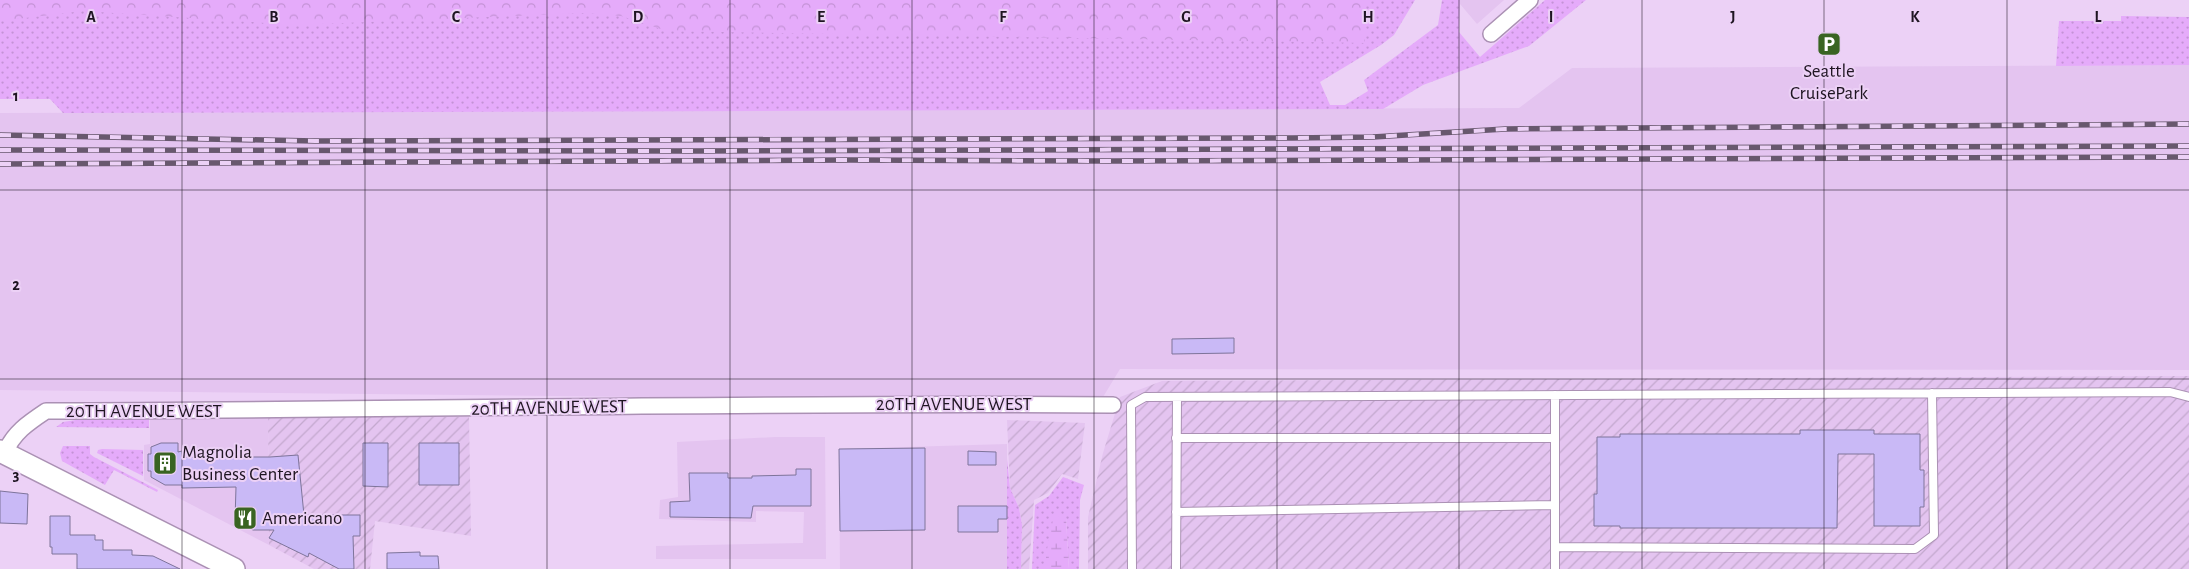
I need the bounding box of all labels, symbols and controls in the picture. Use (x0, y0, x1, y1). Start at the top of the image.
text: A (86, 9, 96, 25)
text: B (269, 9, 279, 25)
text: C (452, 9, 461, 25)
text: D (633, 9, 644, 25)
text: E (817, 9, 825, 25)
text: F (999, 9, 1007, 25)
text: G (1181, 9, 1191, 25)
text: H (1362, 9, 1374, 25)
text: I (1549, 9, 1553, 25)
text: J (1730, 9, 1736, 25)
text: K (1910, 9, 1920, 25)
text: L (2095, 9, 2102, 25)
parking icon: Seattle CruisePark (1816, 31, 1842, 57)
place label: Seattle CruisePark (1790, 62, 1868, 103)
text: 1 (13, 88, 19, 104)
text: 2 (12, 277, 20, 293)
street label: 20TH AVENUE WEST (876, 395, 1032, 414)
street label: 20TH AVENUE WEST (471, 397, 627, 419)
street label: 20TH AVENUE WEST (66, 402, 222, 421)
place label: Magnolia Business Center (182, 443, 298, 484)
building icon: Magnolia Business Center (152, 450, 178, 476)
text: 3 (13, 467, 20, 483)
restaurant icon: Americano (232, 505, 258, 531)
place label: Americano (262, 509, 342, 528)

